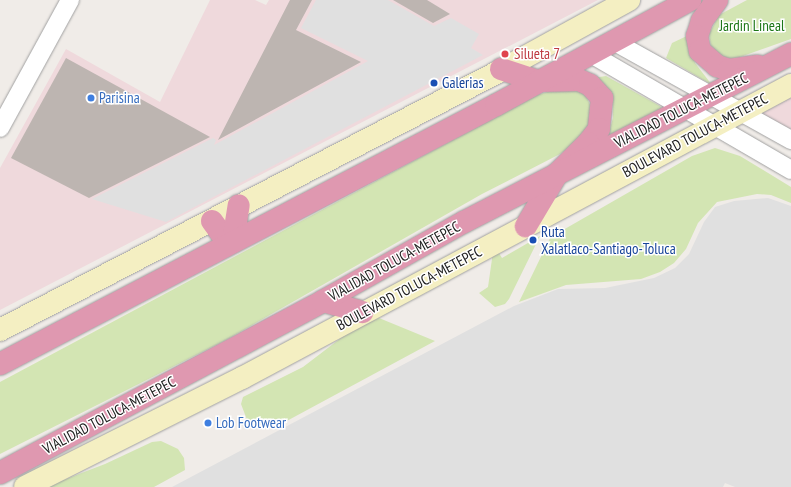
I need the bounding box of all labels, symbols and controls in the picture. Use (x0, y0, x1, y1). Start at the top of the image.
park label: Jardin Lineal (720, 17, 784, 35)
place label: Silueta 7 (514, 45, 560, 63)
marker: Silueta 7 (499, 48, 511, 60)
street label: VIALIDAD TOLUCA-METEPEC (611, 68, 751, 152)
place label: Galerias (442, 74, 484, 92)
marker: Galerias (429, 78, 439, 88)
place label: Parisina (99, 89, 140, 107)
street label: BOULEVARD TOLUCA-METEPEC (619, 89, 771, 181)
marker: Parisina (86, 93, 96, 103)
street label: VIALIDAD TOLUCA-METEPEC (325, 217, 463, 305)
place label: Ruta Xalatlaco-Santiago-Toluca (541, 222, 676, 257)
marker: Ruta Xalatlaco-Santiago-Toluca (528, 235, 538, 245)
street label: BOULEVARD TOLUCA-METEPEC (333, 242, 485, 334)
street label: VIALIDAD TOLUCA-METEPEC (39, 372, 179, 458)
place label: Lob Footwear (216, 414, 286, 432)
marker: Lob Footwear (203, 418, 213, 428)

